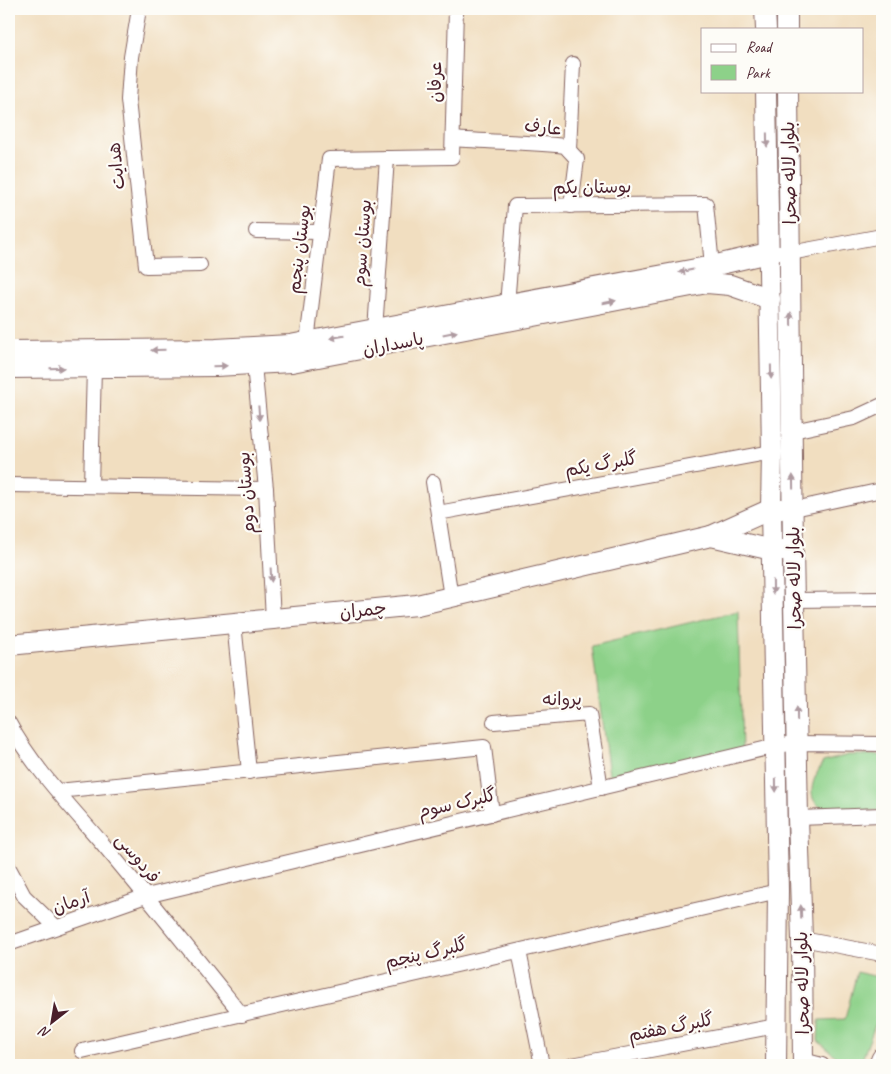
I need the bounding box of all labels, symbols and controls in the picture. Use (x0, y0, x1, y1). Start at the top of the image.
legend (701, 28, 864, 92)
text: Road (746, 38, 773, 57)
street label: عرفان (424, 61, 446, 103)
text: Park (746, 64, 771, 83)
street label: عارف (523, 114, 563, 140)
street label: بلوار لاله صحرا (777, 121, 801, 225)
one-way arrow (763, 132, 771, 148)
street label: هدایت (103, 141, 129, 191)
street label: بوستان یکم (552, 175, 632, 202)
street label: بوستان سوم (348, 198, 379, 288)
street label: بوستان پنجم (283, 203, 318, 295)
one-way arrow (678, 267, 694, 275)
one-way arrow (602, 298, 617, 306)
one-way arrow (787, 311, 795, 327)
street label: پاسداران (361, 327, 425, 362)
one-way arrow (442, 329, 457, 337)
one-way arrow (329, 334, 345, 342)
one-way arrow (150, 346, 166, 354)
one-way arrow (212, 362, 228, 370)
one-way arrow (50, 364, 66, 372)
one-way arrow (767, 365, 775, 381)
one-way arrow (255, 406, 263, 422)
street label: گلبرگ یکم (563, 447, 640, 484)
street label: بوستان دوم (232, 451, 263, 535)
one-way arrow (789, 473, 797, 489)
street label: بلوار لاله صحرا (782, 526, 806, 630)
one-way arrow (267, 568, 275, 584)
one-way arrow (769, 580, 777, 596)
street label: چمران (339, 597, 388, 624)
street label: پروانه (542, 688, 582, 711)
one-way arrow (792, 706, 800, 722)
one-way arrow (773, 777, 781, 793)
street label: گلبرک سوم (416, 783, 499, 826)
street label: فردوسی (111, 829, 165, 887)
street label: آرمان (49, 885, 94, 919)
one-way arrow (797, 903, 805, 919)
street label: بلوار لاله صحرا (790, 931, 814, 1035)
street label: گلبرگ پنجم (383, 933, 470, 976)
north arrow (28, 996, 78, 1046)
street label: گلبرگ هفتم (626, 1008, 716, 1049)
text: N (35, 1022, 54, 1042)

